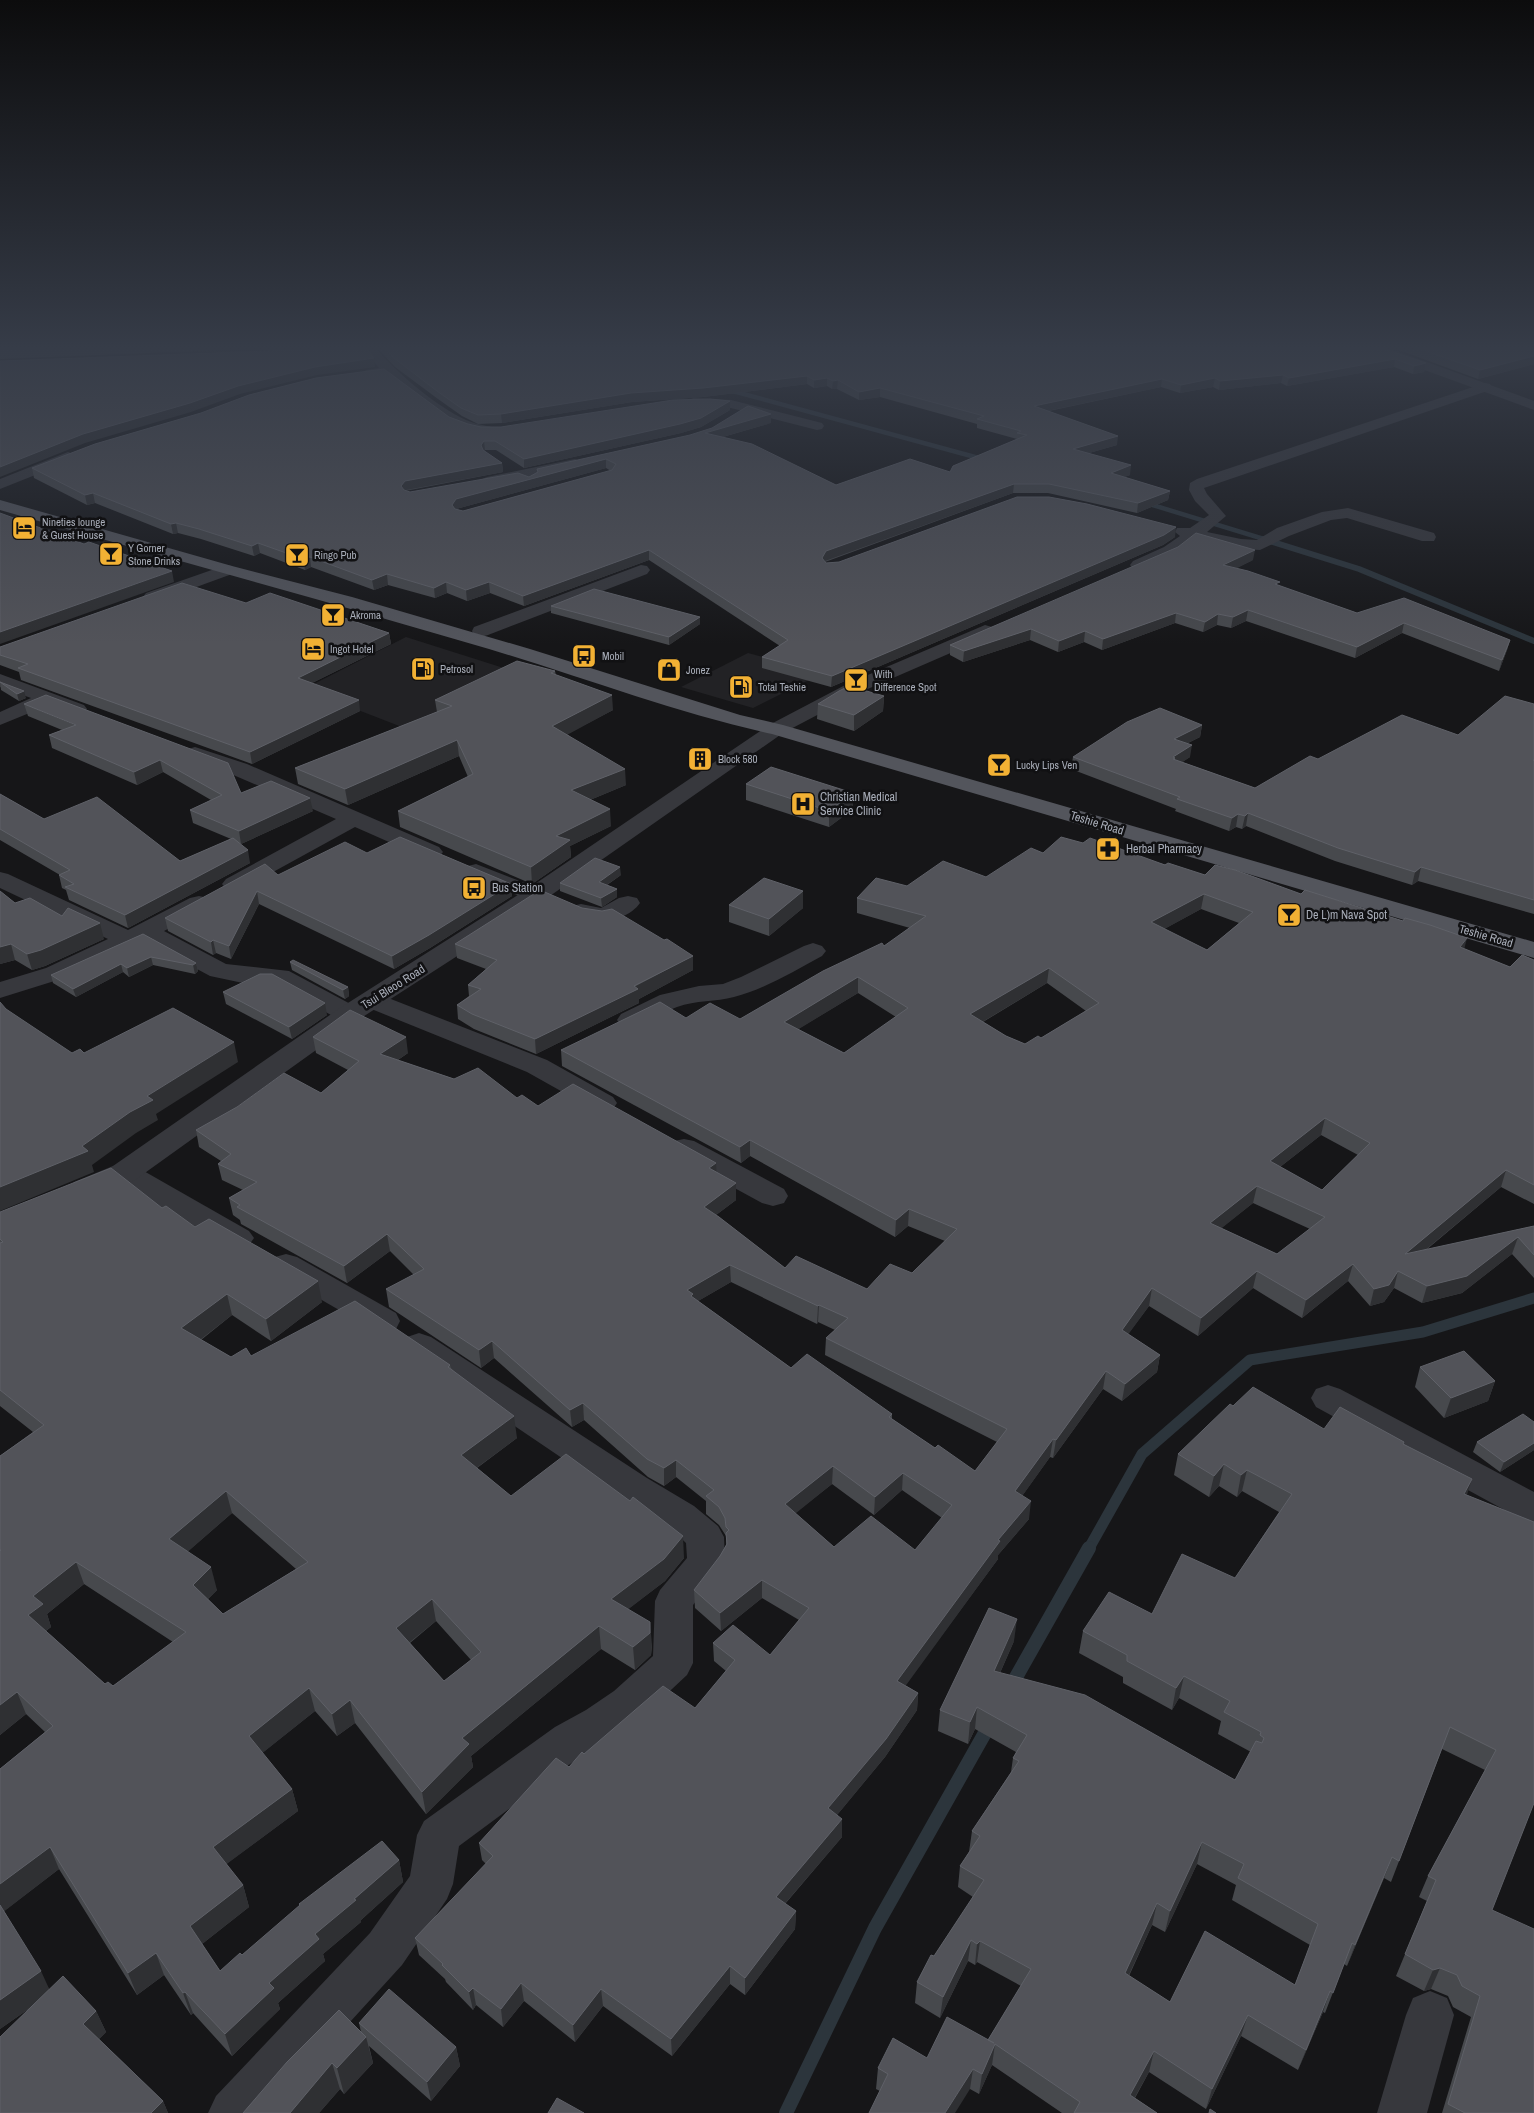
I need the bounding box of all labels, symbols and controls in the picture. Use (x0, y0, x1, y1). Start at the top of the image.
hotel icon: Nineties lounge & Guest House (11, 515, 37, 541)
place label: Nineties lounge & Guest House (42, 515, 105, 542)
bar icon: Y Gorner Stone Drinks (98, 541, 124, 567)
place label: Y Gorner Stone Drinks (128, 541, 181, 568)
bar icon: Ringo Pub (284, 542, 310, 568)
place label: Ringo Pub (314, 548, 357, 562)
bar icon: Akroma (320, 602, 346, 628)
place label: Akroma (349, 608, 381, 622)
hotel icon: Ingot Hotel (300, 636, 326, 662)
place label: Ingot Hotel (330, 642, 374, 656)
bus stop icon: Mobil (571, 643, 597, 669)
place label: Mobil (602, 649, 624, 663)
fuel station icon: Petrosol (410, 656, 436, 682)
shop icon: Jonez (656, 657, 682, 683)
place label: Petrosol (440, 662, 473, 676)
place label: Jonez (686, 663, 711, 677)
bar icon: With Difference Spot (843, 667, 869, 693)
place label: With Difference Spot (874, 667, 937, 694)
fuel station icon: Total Teshie (728, 674, 754, 700)
place label: Total Teshie (758, 680, 806, 694)
building icon: Block 580 (687, 746, 713, 772)
place label: Block 580 (718, 752, 758, 766)
bar icon: Lucky Lips Ven (986, 752, 1012, 778)
place label: Lucky Lips Ven (1016, 758, 1077, 772)
place label: Christian Medical Service Clinic (820, 789, 897, 819)
hospital icon: Christian Medical Service Clinic (790, 791, 816, 817)
street label: Teshie Road (1068, 807, 1126, 839)
pharmacy icon: Herbal Pharmacy (1095, 836, 1121, 862)
place label: Herbal Pharmacy (1126, 841, 1202, 857)
bus stop icon: Bus Station (461, 875, 487, 901)
place label: Bus Station (492, 880, 543, 896)
bar icon: De L)m Nava Spot (1276, 902, 1302, 928)
place label: De L)m Nava Spot (1306, 907, 1387, 923)
street label: Teshie Road (1457, 921, 1515, 951)
street label: Tsui Bleoo Road (358, 961, 428, 1013)

